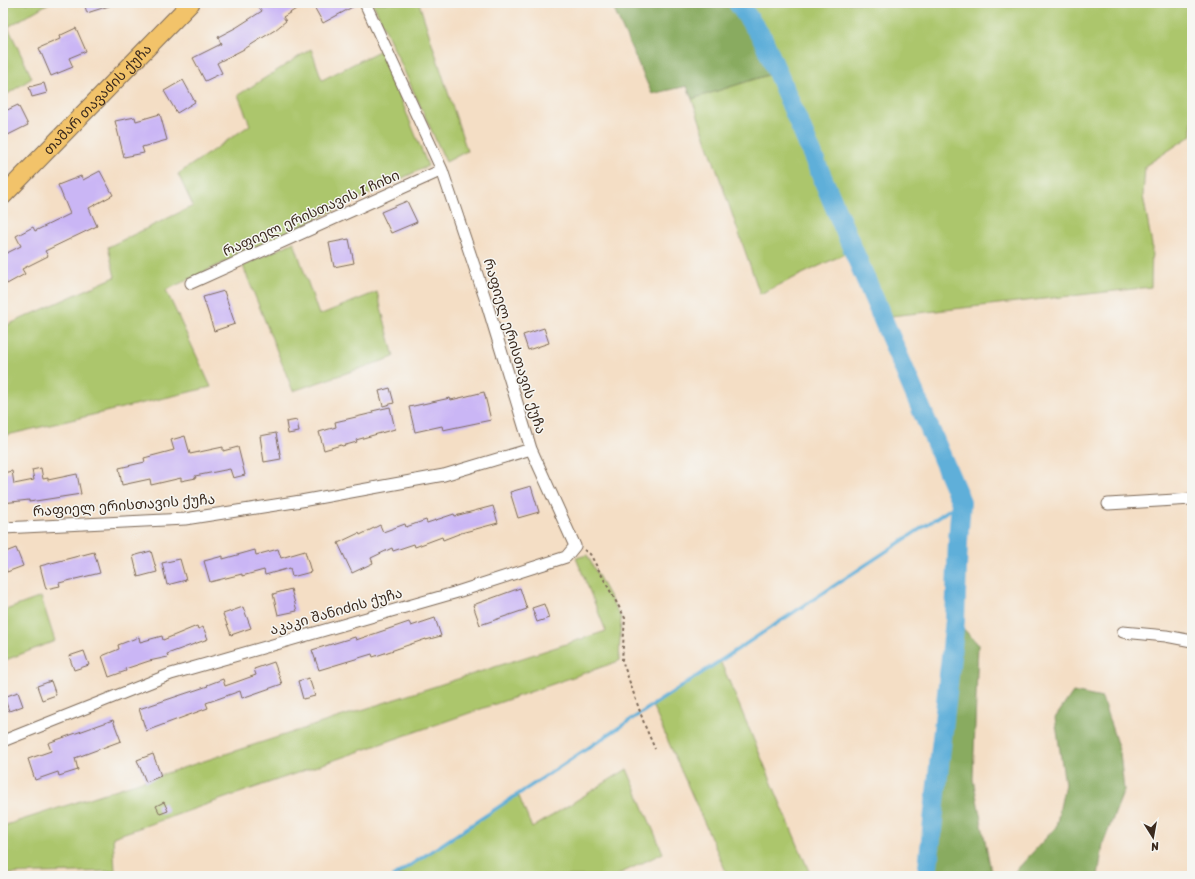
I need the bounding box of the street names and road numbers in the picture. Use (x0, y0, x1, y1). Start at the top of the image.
street label: თამარ თავაძის ქუჩა (37, 38, 158, 161)
street label: რაფიელ ერისთავის I ჩიხი (218, 163, 404, 264)
street label: რაფიელ ერისთავის ქუჩა (476, 255, 553, 437)
street label: რაფიელ ერისთავის ქუჩა (32, 487, 216, 524)
street label: აკაკი შანიძის ქუჩა (267, 581, 405, 642)

